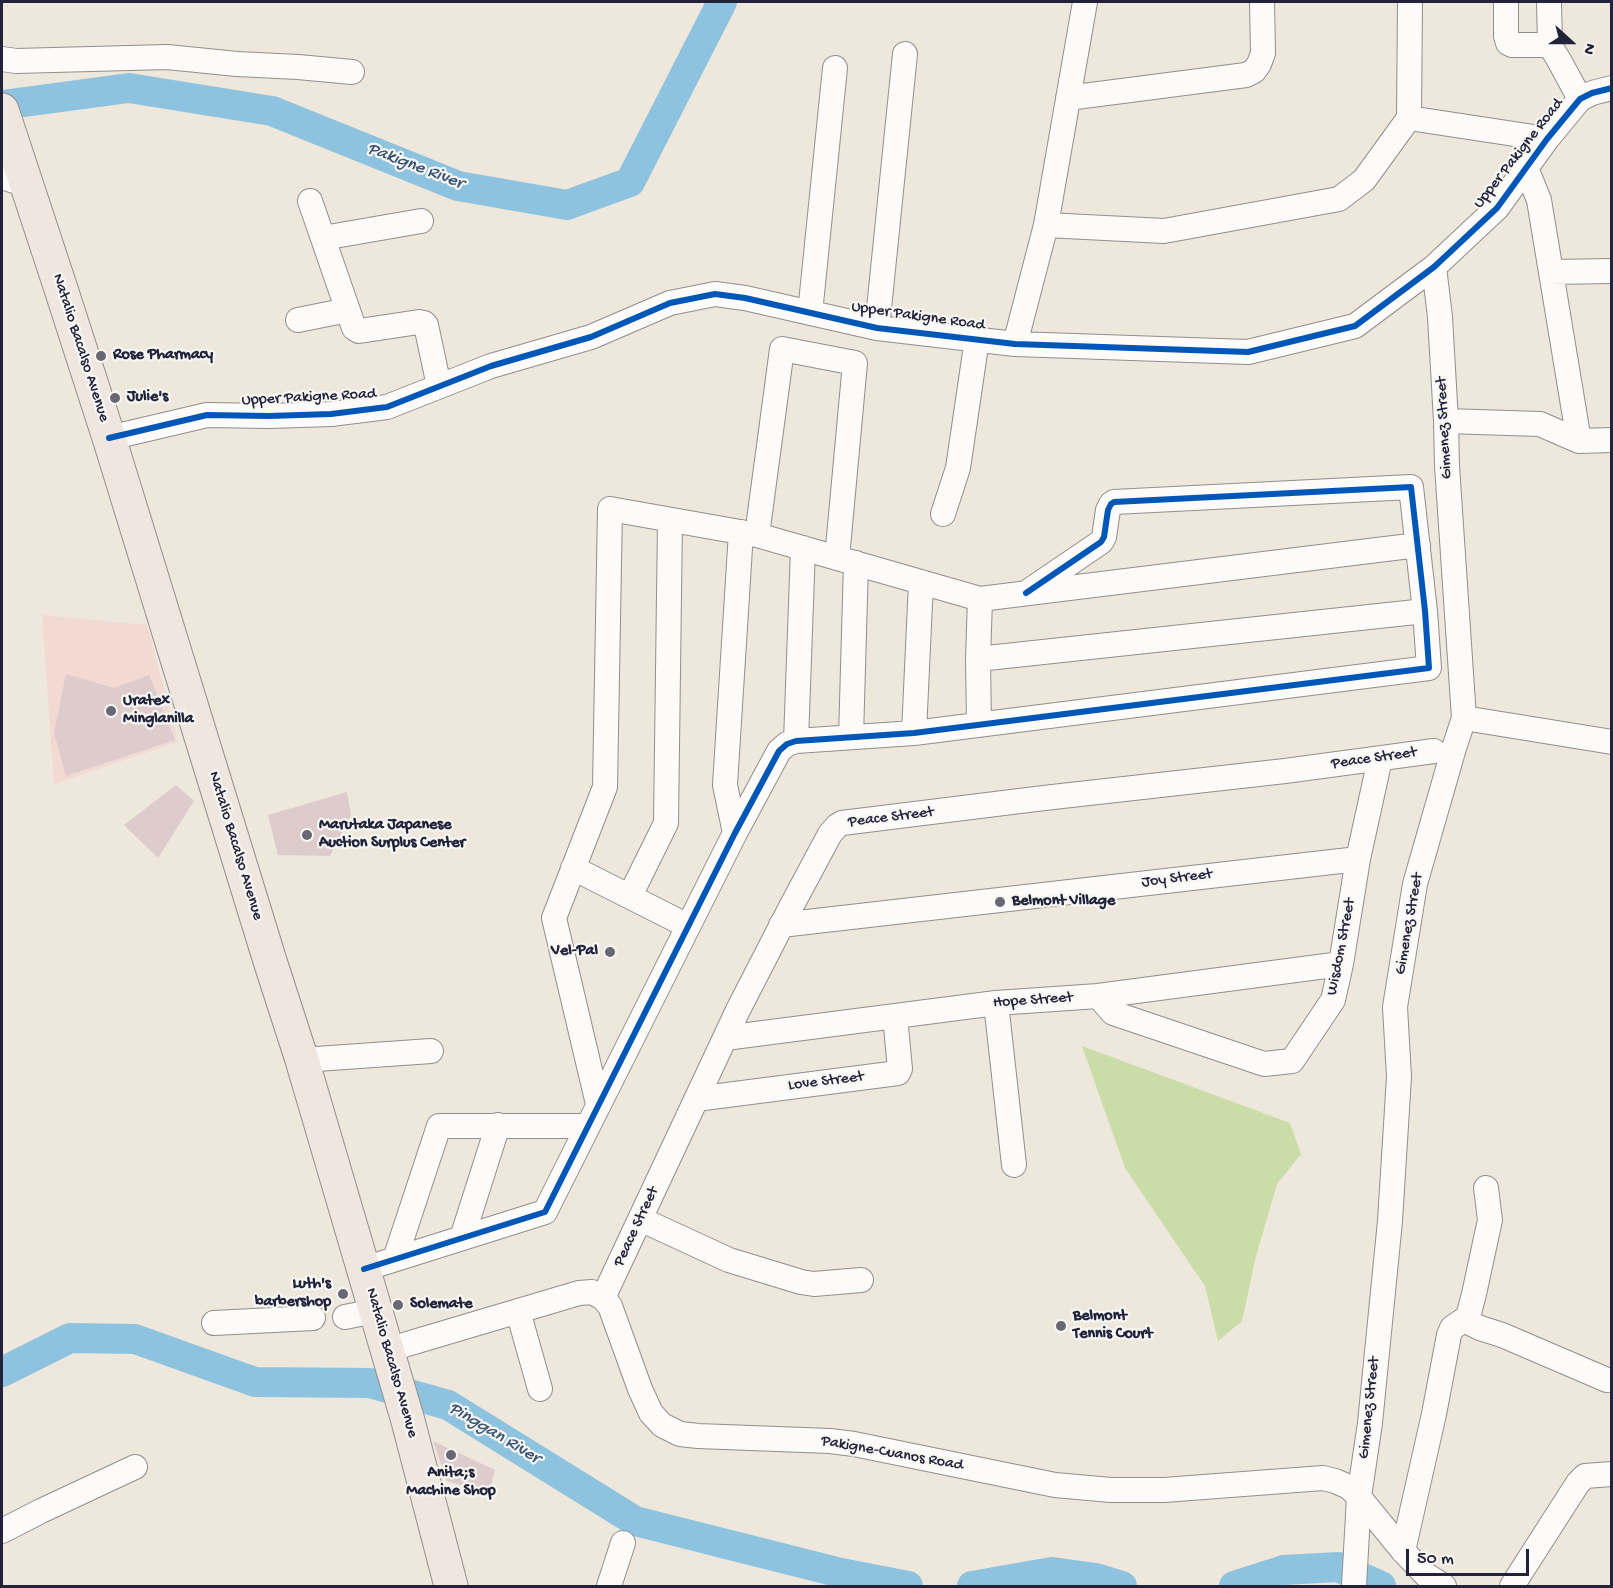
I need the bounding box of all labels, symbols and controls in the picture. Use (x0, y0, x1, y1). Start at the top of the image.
north arrow (1541, 12, 1601, 72)
text: N (1578, 40, 1599, 57)
street label: Upper Pakigne Road (1470, 95, 1568, 213)
water label: Pakigne River (364, 139, 466, 195)
street label: Natalio Bacalso Avenue (47, 271, 113, 425)
street label: Upper Pakigne Road (850, 298, 986, 336)
place label: Rose Pharmacy (113, 346, 213, 366)
marker: Rose Pharmacy (94, 349, 108, 363)
street label: Gimenez Street (1433, 376, 1457, 480)
street label: Upper Pakigne Road (241, 385, 377, 411)
place label: Julie's (127, 388, 168, 408)
marker: Julie's (108, 391, 122, 405)
place label: Uratex Minglanilla (123, 692, 194, 730)
marker: Uratex Minglanilla (104, 704, 118, 718)
street label: Peace Street (1330, 744, 1418, 774)
street label: Natalio Bacalso Avenue (203, 769, 267, 923)
street label: Peace Street (847, 803, 935, 833)
place label: Marutaka Japanese Auction Surplus Center (319, 816, 465, 854)
marker: Marutaka Japanese Auction Surplus Center (300, 828, 314, 842)
street label: Joy Street (1141, 865, 1213, 893)
street label: Gimenez Street (1392, 872, 1428, 976)
place label: Belmont Village (1012, 892, 1115, 912)
marker: Belmont Village (993, 895, 1007, 909)
street label: Wisdom Street (1323, 897, 1361, 997)
place label: Vel-Pal (551, 942, 598, 962)
marker: Vel-Pal (603, 945, 617, 959)
street label: Hope Street (992, 989, 1074, 1013)
street label: Love Street (787, 1068, 865, 1096)
street label: Peace Street (610, 1184, 664, 1270)
place label: Luth's barbershop (255, 1275, 331, 1313)
street label: Natalio Bacalso Avenue (360, 1286, 422, 1440)
marker: Luth's barbershop (336, 1287, 350, 1301)
place label: Solemate (410, 1295, 473, 1315)
marker: Solemate (391, 1298, 405, 1312)
place label: Belmont Tennis Court (1073, 1307, 1152, 1345)
marker: Belmont Tennis Court (1054, 1319, 1068, 1333)
street label: Gimenez Street (1355, 1356, 1385, 1460)
water label: Pinggan River (444, 1398, 544, 1470)
street label: Pakigne-Cuanos Road (819, 1432, 965, 1476)
marker: Anita;s Machine Shop (444, 1448, 458, 1462)
place label: Anita;s Machine Shop (406, 1464, 496, 1502)
scale bar (1409, 1537, 1532, 1575)
text: 50 m (1417, 1549, 1454, 1570)

